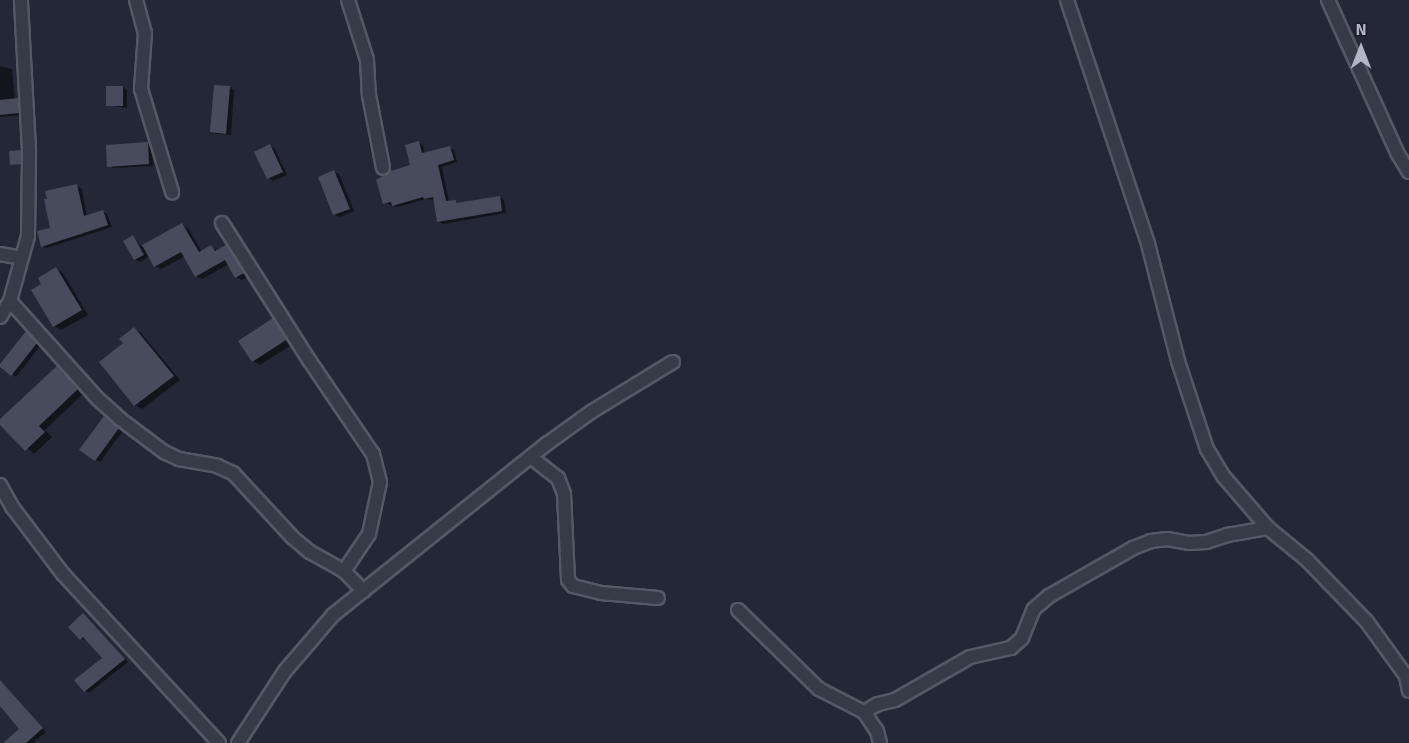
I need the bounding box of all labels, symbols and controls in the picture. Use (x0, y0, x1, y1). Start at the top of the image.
north arrow (1331, 18, 1391, 78)
text: N (1355, 20, 1367, 40)

